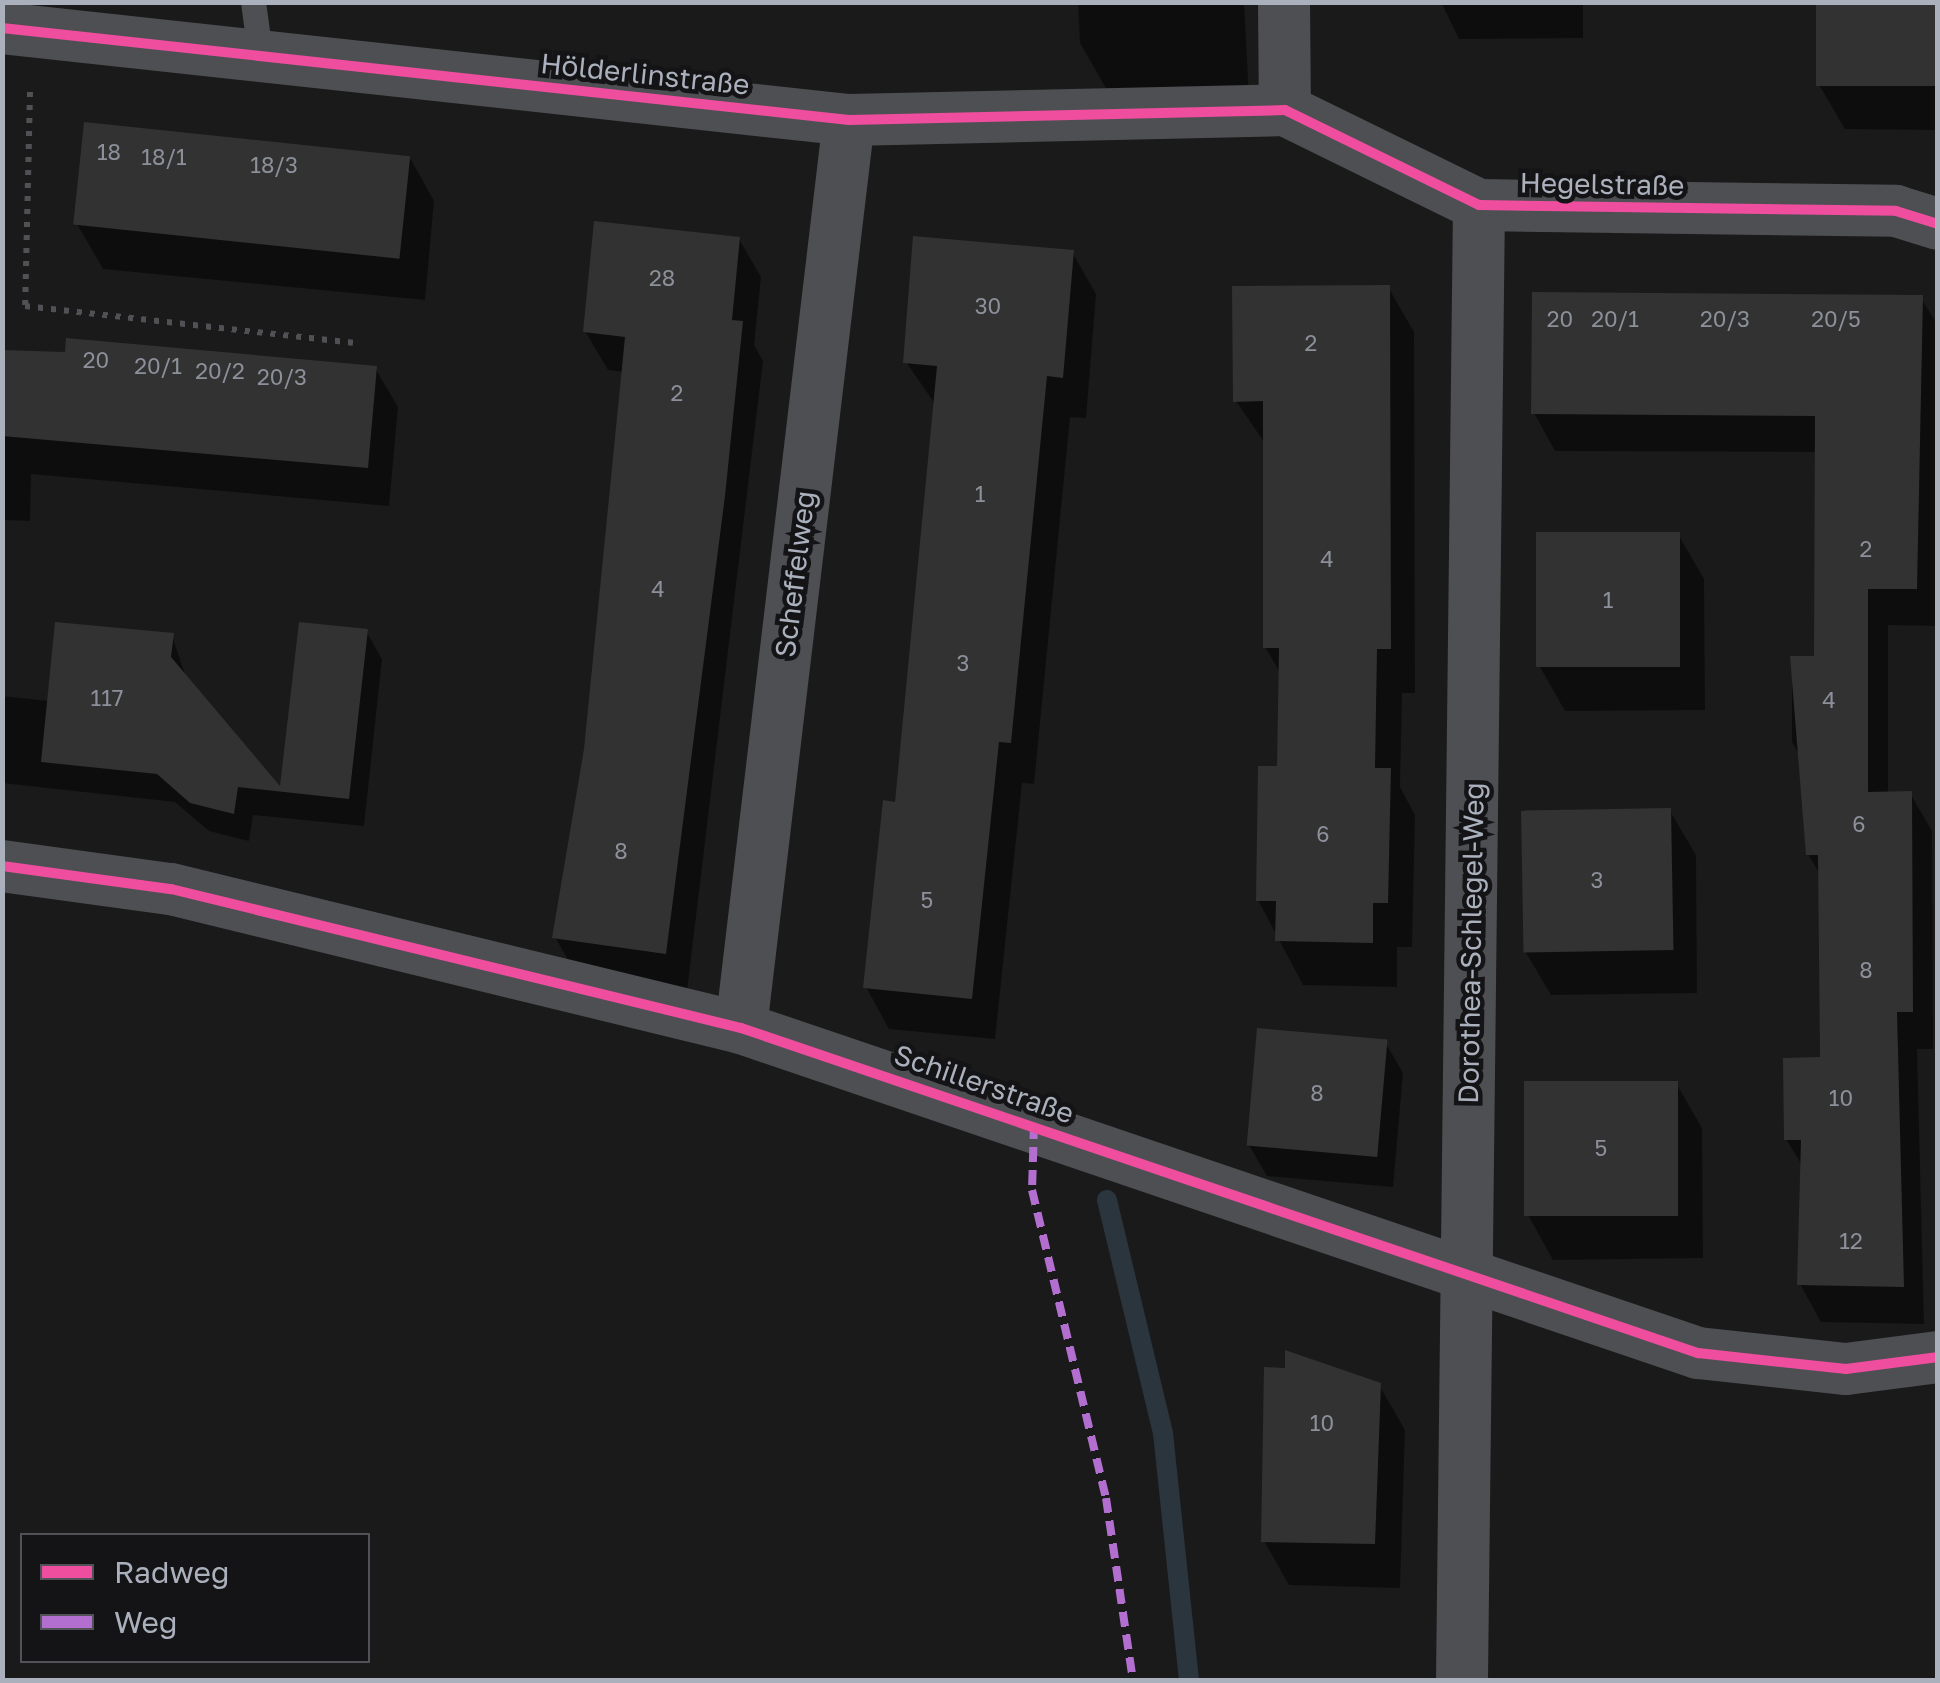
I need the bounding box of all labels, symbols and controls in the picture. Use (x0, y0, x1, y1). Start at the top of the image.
street label: Hölderlinstraße (539, 46, 751, 102)
house number: 18 (97, 139, 121, 165)
house number: 18/1 (141, 144, 187, 170)
house number: 18/3 (250, 152, 298, 178)
street label: Hegelstraße (1519, 166, 1685, 202)
house number: 28 (649, 265, 675, 291)
house number: 30 (975, 293, 1001, 319)
house number: 20 (1547, 306, 1573, 332)
house number: 20/1 (1591, 306, 1639, 332)
house number: 20/3 (1700, 306, 1750, 332)
house number: 20/5 (1811, 306, 1861, 332)
house number: 2 (1305, 330, 1317, 356)
house number: 20 (83, 347, 109, 373)
house number: 20/1 (134, 353, 182, 379)
house number: 20/2 (195, 358, 245, 384)
house number: 20/3 (257, 364, 307, 390)
house number: 2 (671, 380, 683, 406)
house number: 1 (975, 481, 985, 507)
street label: Scheffelweg (768, 489, 822, 659)
house number: 2 (1860, 536, 1872, 562)
house number: 4 (1320, 546, 1334, 572)
house number: 4 (651, 576, 665, 602)
house number: 1 (1603, 587, 1613, 613)
house number: 3 (957, 650, 969, 676)
house number: 117 (91, 685, 123, 711)
house number: 4 (1822, 687, 1836, 713)
street label: Dorothea-Schlegel-Weg (1451, 782, 1491, 1104)
house number: 6 (1852, 811, 1866, 837)
house number: 6 (1316, 821, 1330, 847)
house number: 8 (614, 838, 628, 864)
house number: 3 (1591, 867, 1603, 893)
house number: 5 (921, 887, 933, 913)
house number: 8 (1859, 957, 1873, 983)
street label: Schillerstraße (890, 1038, 1078, 1130)
house number: 8 (1310, 1080, 1324, 1106)
house number: 10 (1829, 1085, 1853, 1111)
house number: 5 (1595, 1135, 1607, 1161)
house number: 12 (1839, 1228, 1863, 1254)
house number: 10 (1310, 1410, 1334, 1436)
legend (20, 1533, 370, 1663)
text: Radweg (114, 1554, 229, 1590)
text: Weg (114, 1604, 177, 1640)

